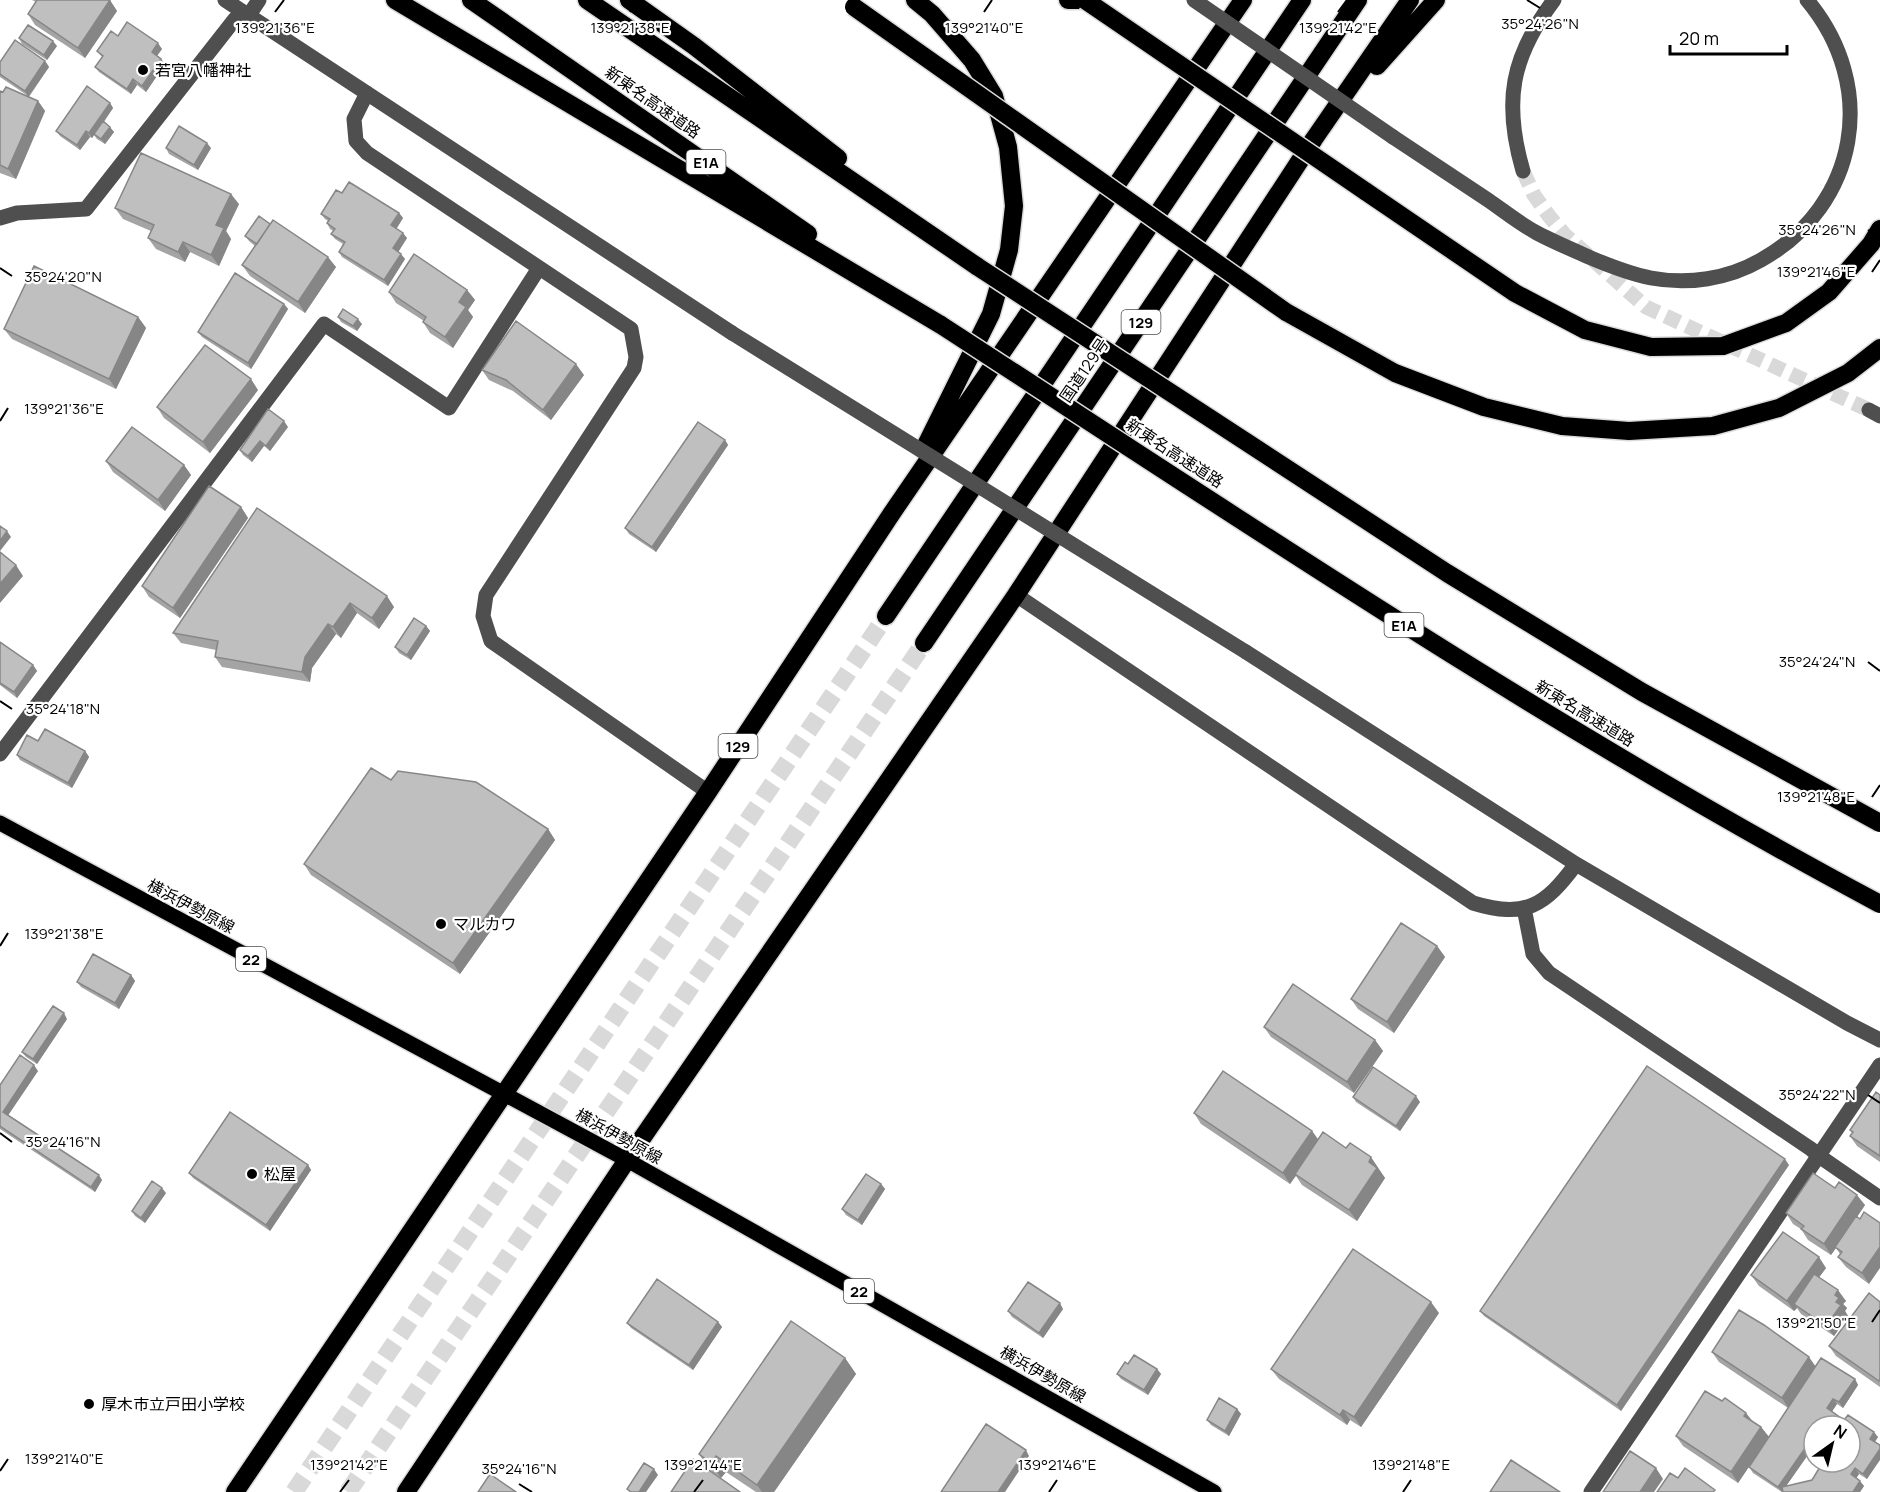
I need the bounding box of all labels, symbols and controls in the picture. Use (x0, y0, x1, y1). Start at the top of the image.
text: 35°24'26"N (1501, 13, 1579, 34)
text: 139°21'36"E (235, 17, 315, 38)
text: 139°21'38"E (590, 17, 670, 38)
text: 139°21'40"E (945, 17, 1023, 38)
text: 139°21'42"E (1299, 17, 1377, 38)
scale bar (1670, 18, 1787, 56)
text: 20 m (1679, 26, 1719, 50)
place label: 若宮八幡神社 (155, 59, 251, 81)
street label: 新東名高速道路 (601, 61, 705, 143)
marker: 若宮八幡神社 (136, 63, 150, 77)
road number: E1A (686, 150, 726, 174)
text: 35°24'26"N (1778, 219, 1856, 240)
text: 139°21'46"E (1777, 261, 1855, 282)
text: 35°24'20"N (24, 266, 102, 287)
road number: 129 (1122, 310, 1160, 334)
street label: 国道129号 (1054, 333, 1114, 407)
text: 139°21'36"E (24, 398, 104, 419)
street label: 新東名高速道路 (1122, 413, 1228, 493)
road number: E1A (1384, 613, 1424, 637)
text: 35°24'24"N (1779, 651, 1855, 672)
street label: 新東名高速道路 (1531, 675, 1639, 751)
text: 35°24'18"N (26, 698, 100, 719)
road number: 129 (718, 734, 758, 758)
text: 139°21'48"E (1777, 786, 1855, 807)
street label: 横浜伊勢原線 (143, 874, 239, 938)
place label: マルカワ (453, 913, 517, 935)
marker: マルカワ (434, 917, 448, 931)
text: 139°21'38"E (24, 923, 104, 944)
road number: 22 (236, 947, 266, 971)
text: 35°24'22"N (1779, 1084, 1855, 1105)
street label: 横浜伊勢原線 (572, 1103, 666, 1169)
text: 35°24'16"N (26, 1131, 100, 1152)
place label: 松屋 (264, 1163, 296, 1185)
marker: 松屋 (245, 1167, 259, 1181)
road number: 22 (844, 1279, 874, 1303)
text: 139°21'50"E (1776, 1312, 1856, 1333)
street label: 横浜伊勢原線 (996, 1340, 1090, 1408)
place label: 厚木市立戸田小学校 (101, 1393, 245, 1415)
marker: 厚木市立戸田小学校 (82, 1397, 96, 1411)
north arrow (1802, 1414, 1862, 1474)
text: N (1829, 1419, 1851, 1444)
text: 139°21'40"E (25, 1448, 103, 1469)
text: 139°21'42"E (310, 1454, 388, 1475)
text: 139°21'44"E (664, 1454, 742, 1475)
text: 139°21'46"E (1018, 1454, 1096, 1475)
text: 139°21'48"E (1372, 1454, 1450, 1475)
text: 35°24'16"N (482, 1458, 556, 1479)

